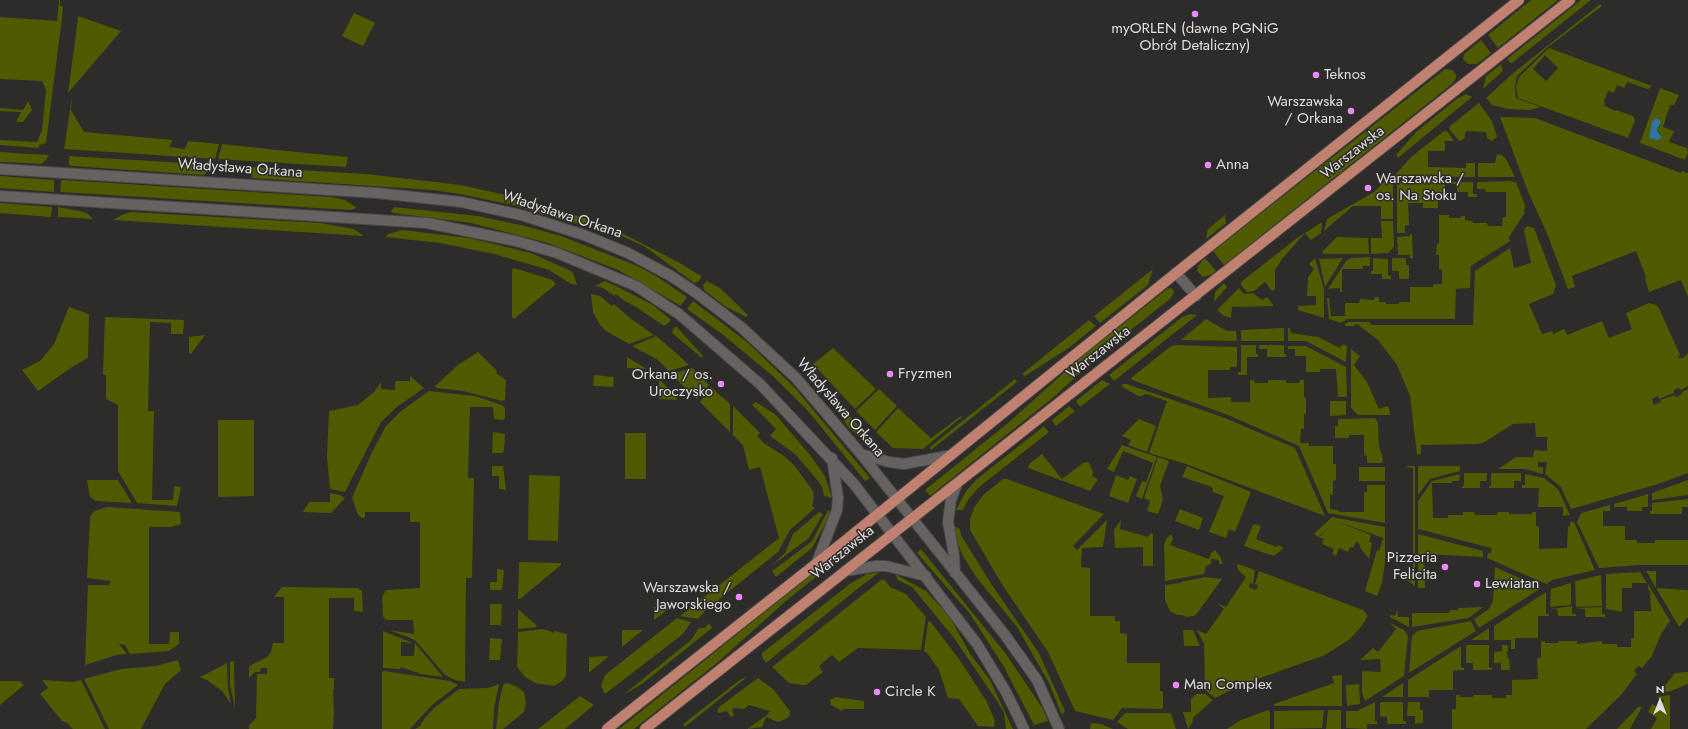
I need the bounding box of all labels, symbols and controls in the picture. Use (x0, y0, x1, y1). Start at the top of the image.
marker: myORLEN (dawne PGNiG Obrót Detaliczny) (1190, 9, 1200, 19)
place label: myORLEN (dawne PGNiG Obrót Detaliczny) (1111, 20, 1279, 55)
place label: Teknos (1324, 66, 1366, 84)
marker: Teknos (1311, 70, 1321, 80)
place label: Warszawska / Orkana (1267, 93, 1343, 128)
marker: Warszawska / Orkana (1346, 106, 1356, 116)
street label: Warszawska (1318, 123, 1388, 183)
street label: Władysława Orkana (177, 156, 303, 182)
place label: Anna (1216, 156, 1249, 174)
marker: Anna (1203, 160, 1213, 170)
place label: Warszawska / os. Na Stoku (1376, 170, 1464, 205)
marker: Warszawska / os. Na Stoku (1363, 183, 1373, 193)
street label: Władysława Orkana (500, 187, 624, 243)
street label: Warszawska (1064, 323, 1134, 383)
street label: Władysława Orkana (792, 355, 888, 461)
place label: Fryzmen (898, 365, 952, 383)
place label: Orkana / os. Uroczysko (632, 366, 713, 401)
marker: Fryzmen (885, 369, 895, 379)
marker: Orkana / os. Uroczysko (716, 379, 726, 389)
street label: Warszawska (808, 522, 878, 584)
place label: Pizzeria Felicita (1387, 549, 1437, 584)
marker: Pizzeria Felicita (1440, 562, 1450, 572)
place label: Lewiatan (1485, 575, 1539, 593)
place label: Warszawska / Jaworskiego (643, 579, 731, 614)
marker: Lewiatan (1472, 579, 1482, 589)
marker: Warszawska / Jaworskiego (734, 592, 744, 602)
place label: Man Complex (1184, 676, 1272, 694)
marker: Man Complex (1171, 680, 1181, 690)
north arrow (1640, 681, 1680, 721)
text: N (1656, 681, 1664, 697)
place label: Circle K (885, 683, 935, 701)
marker: Circle K (872, 687, 882, 697)

